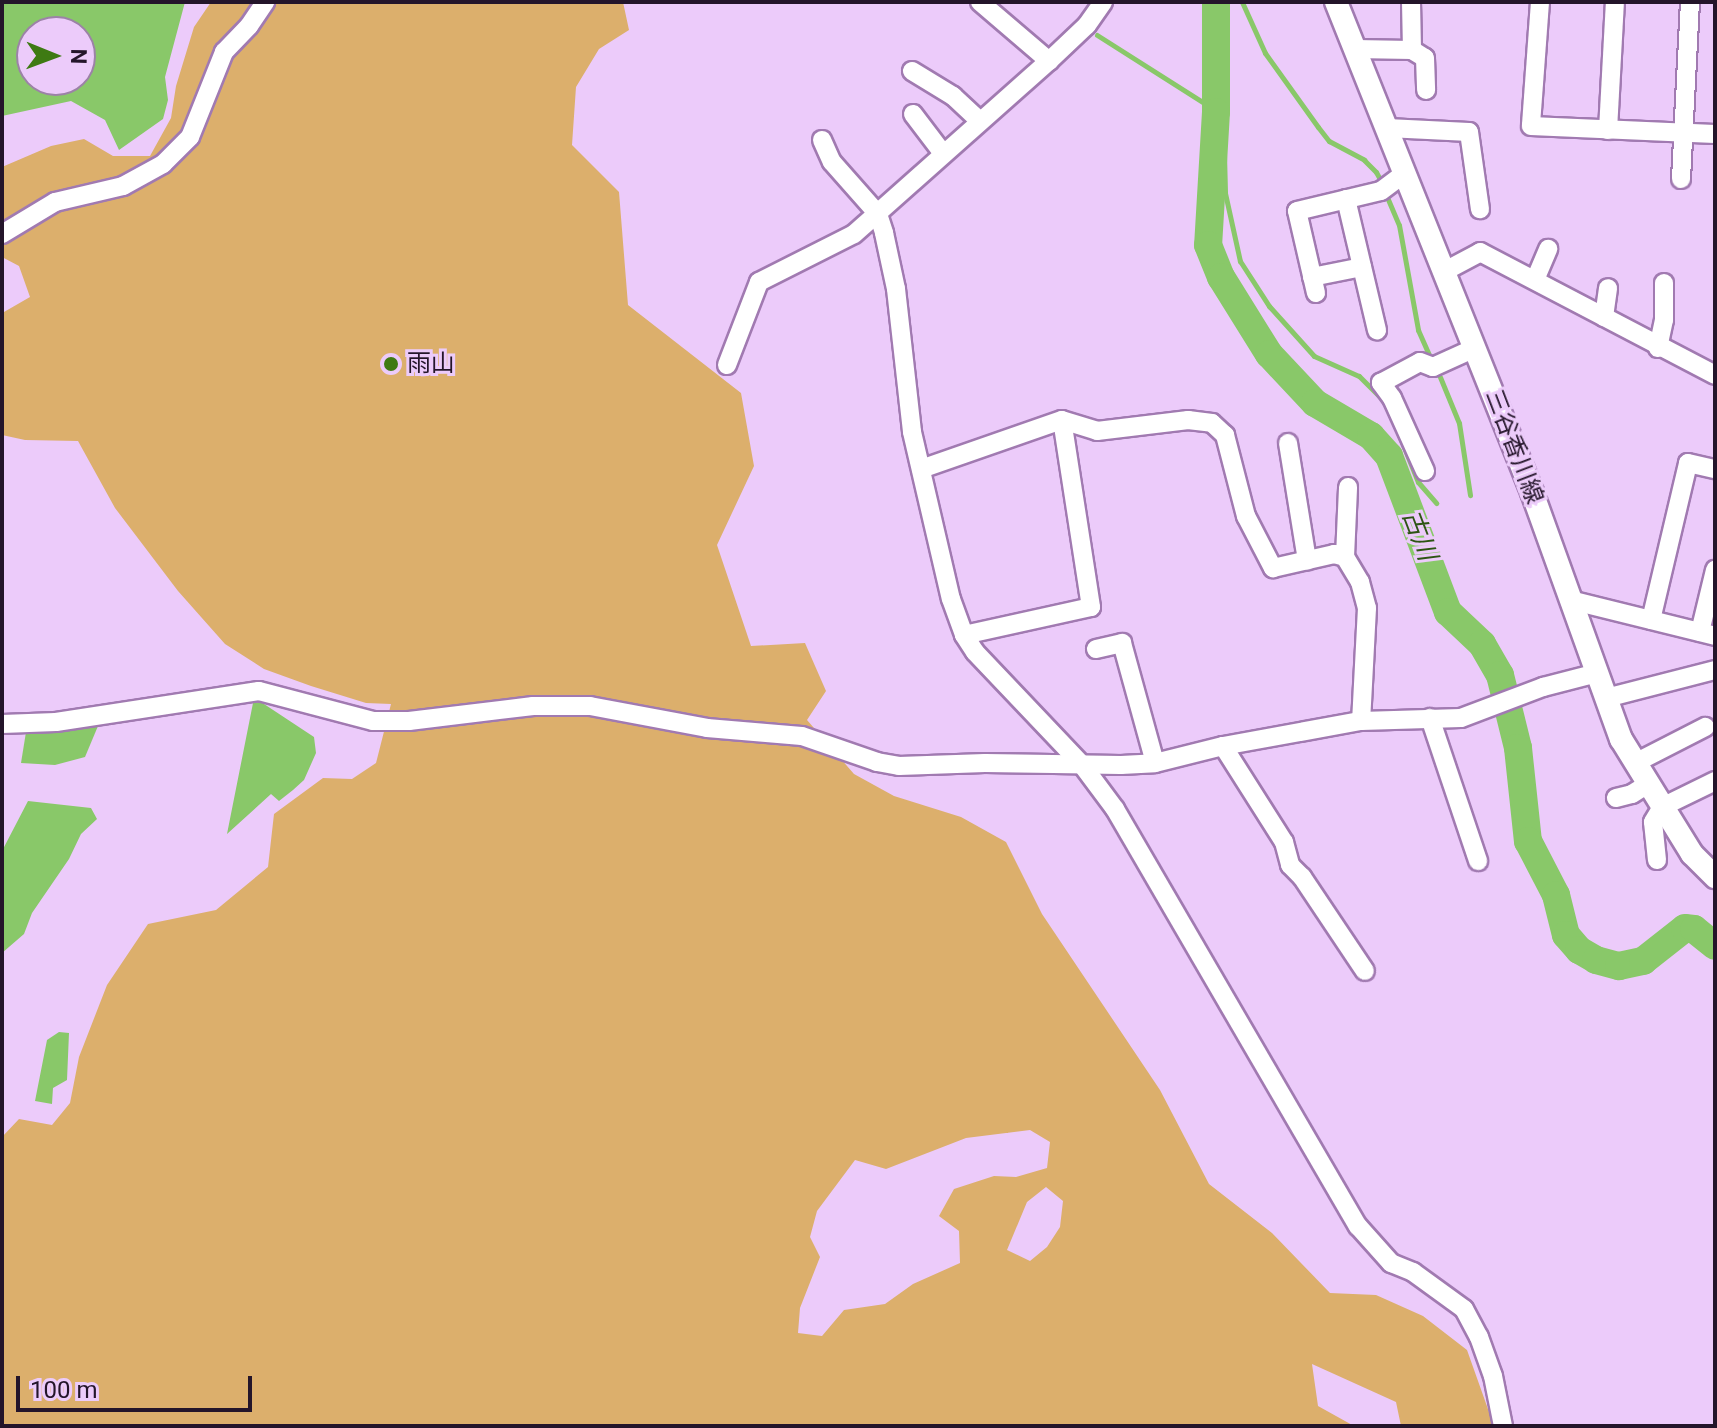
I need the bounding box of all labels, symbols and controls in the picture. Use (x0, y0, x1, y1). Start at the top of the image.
north arrow (16, 16, 96, 96)
text: N (66, 48, 91, 64)
place label: 雨山 (407, 350, 455, 378)
marker: 雨山 (382, 355, 400, 373)
street label: 三谷香川線 (1479, 386, 1549, 508)
water label: 古川 (1395, 505, 1443, 565)
scale bar (20, 1360, 256, 1410)
text: 100 m (30, 1376, 97, 1404)

